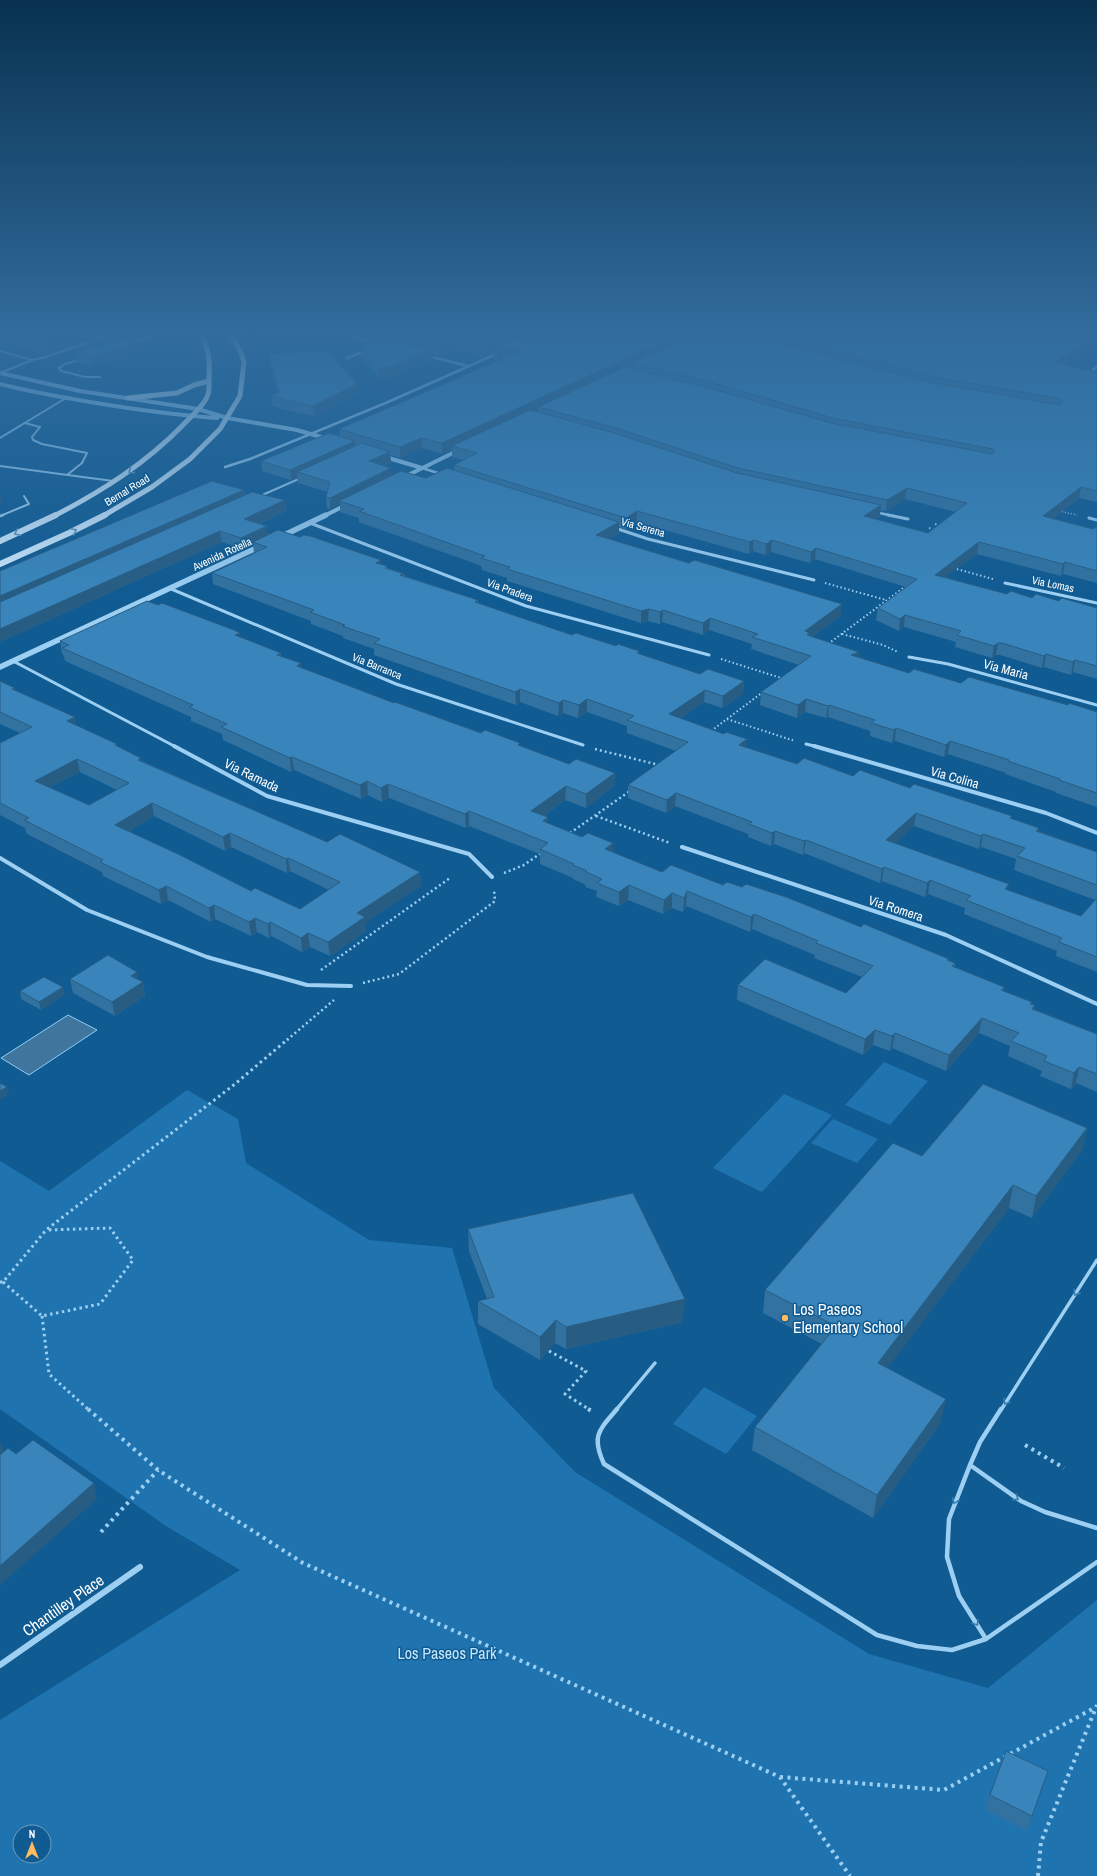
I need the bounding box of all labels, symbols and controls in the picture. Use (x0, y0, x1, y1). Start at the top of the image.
one-way arrow (129, 466, 136, 473)
street label: Bernal Road (102, 471, 152, 509)
street label: Via Serena (619, 514, 667, 540)
one-way arrow (14, 528, 22, 536)
one-way arrow (70, 528, 77, 536)
street label: Avenida Rotella (189, 534, 254, 574)
street label: Via Lomas (1031, 573, 1076, 595)
street label: Via Pradera (485, 575, 535, 605)
street label: Via Barranca (350, 650, 404, 682)
street label: Via Maria (981, 655, 1030, 684)
street label: Via Ramada (222, 755, 282, 796)
street label: Via Colina (929, 762, 981, 793)
street label: Via Romera (866, 892, 925, 925)
one-way arrow (1073, 1289, 1081, 1296)
place label: Los Paseos Elementary School (793, 1298, 903, 1338)
marker: Los Paseos Elementary School (780, 1313, 790, 1323)
one-way arrow (1003, 1398, 1011, 1405)
one-way arrow (1012, 1493, 1019, 1500)
one-way arrow (952, 1498, 960, 1505)
street label: Chantilley Place (18, 1569, 108, 1641)
one-way arrow (971, 1619, 978, 1626)
park label: Los Paseos Park (397, 1642, 497, 1664)
north arrow (12, 1824, 52, 1864)
text: N (29, 1827, 35, 1841)

